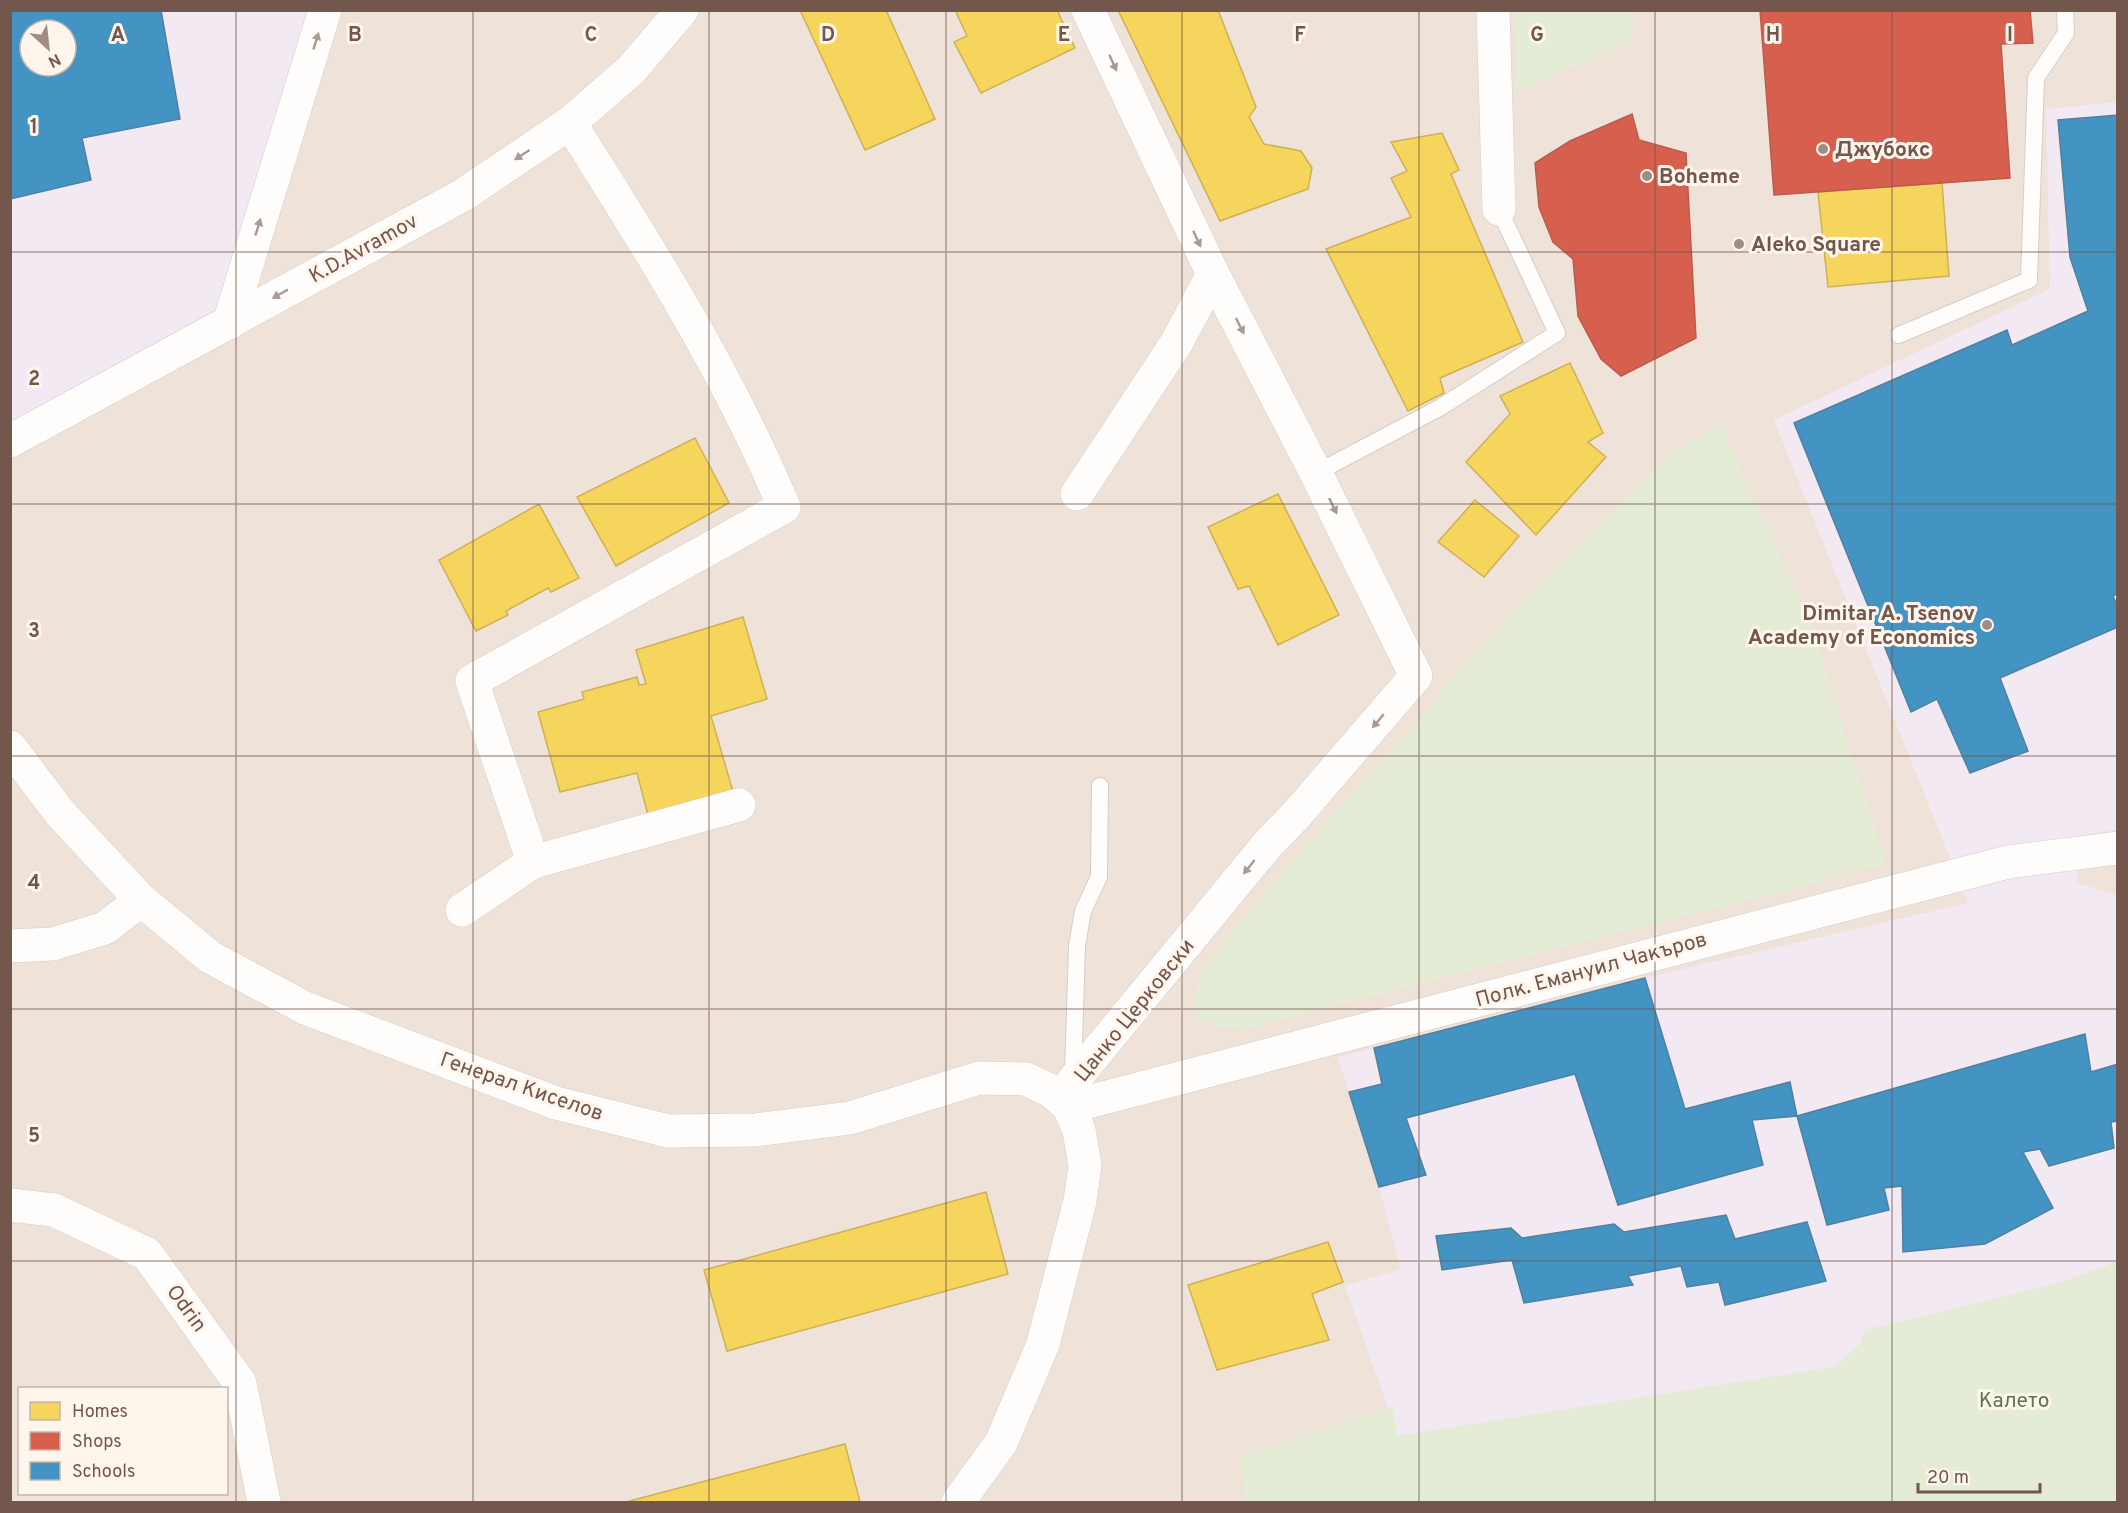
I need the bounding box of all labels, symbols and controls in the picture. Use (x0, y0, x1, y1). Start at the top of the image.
north arrow (18, 18, 78, 78)
text: A (111, 23, 125, 49)
text: B (348, 23, 362, 49)
text: C (585, 23, 597, 49)
text: D (821, 23, 835, 49)
text: E (1058, 23, 1070, 49)
text: F (1294, 23, 1306, 49)
text: G (1530, 23, 1544, 49)
text: H (1766, 23, 1780, 49)
text: I (2007, 23, 2013, 49)
one-way arrow (312, 32, 321, 50)
text: N (44, 48, 64, 71)
one-way arrow (1109, 55, 1118, 72)
text: 1 (30, 115, 38, 141)
place label: Джубокс (1835, 137, 1930, 164)
marker: Джубокс (1816, 142, 1830, 156)
one-way arrow (513, 150, 530, 161)
place label: Boheme (1659, 164, 1740, 191)
marker: Boheme (1640, 169, 1654, 183)
street label: K.D.Avramov (304, 208, 423, 290)
one-way arrow (254, 218, 263, 236)
one-way arrow (1192, 231, 1201, 248)
place label: Aleko Square (1751, 232, 1881, 259)
marker: Aleko Square (1732, 237, 1746, 251)
one-way arrow (272, 289, 288, 300)
one-way arrow (1235, 317, 1244, 334)
text: 2 (28, 367, 40, 393)
one-way arrow (1328, 498, 1337, 515)
place label: Dimitar A. Tsenov Academy of Economics (1748, 601, 1975, 652)
marker: Dimitar A. Tsenov Academy of Economics (1980, 618, 1994, 632)
text: 3 (28, 619, 40, 645)
one-way arrow (1372, 713, 1385, 728)
one-way arrow (1243, 859, 1256, 874)
text: 4 (28, 871, 40, 897)
street label: Полк. Емануил Чакъров (1473, 927, 1710, 1014)
street label: Цанко Церковски (1069, 934, 1201, 1088)
street label: Генерал Киселов (436, 1047, 607, 1128)
text: 5 (28, 1124, 40, 1150)
street label: Odrin (160, 1280, 212, 1338)
legend (18, 1387, 228, 1495)
park label: Калето (1979, 1388, 2049, 1415)
text: Homes (72, 1401, 128, 1424)
text: Shops (72, 1431, 122, 1454)
scale bar (1918, 1456, 2040, 1494)
text: Schools (72, 1461, 135, 1484)
text: 20 m (1927, 1467, 1969, 1490)

